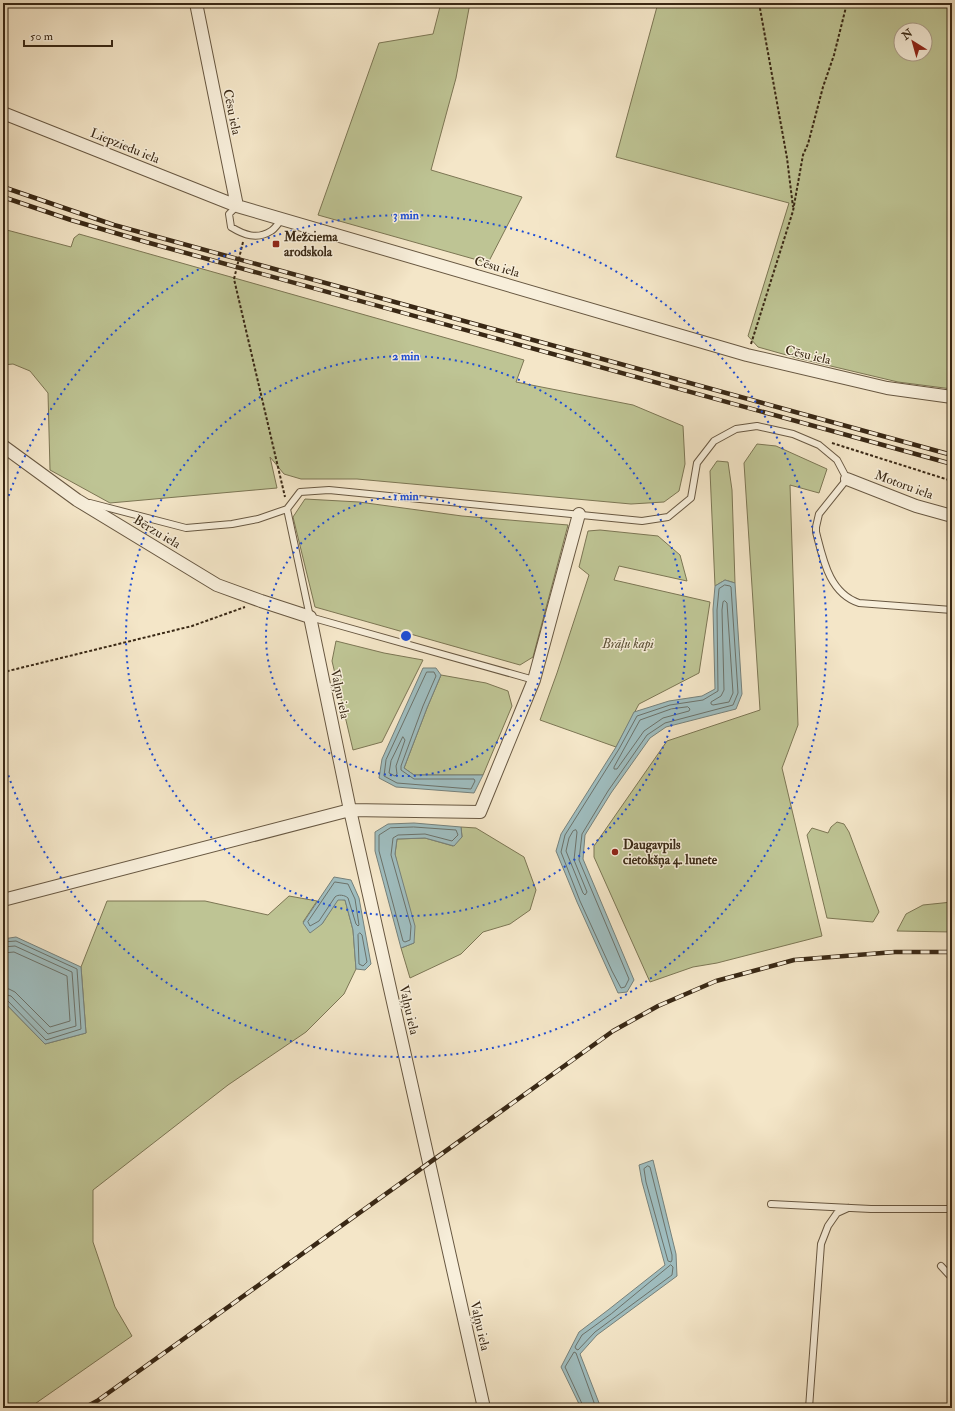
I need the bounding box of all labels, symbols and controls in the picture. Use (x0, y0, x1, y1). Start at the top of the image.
scale bar (24, 22, 112, 48)
north arrow (893, 22, 933, 62)
text: N (899, 26, 916, 43)
text: 50 m (30, 29, 54, 44)
street label: Cēsu iela (219, 88, 245, 137)
street label: Liepziedu iela (88, 125, 163, 168)
text: 3 min (393, 208, 420, 223)
place label: Mežciema arodskola (283, 229, 338, 260)
marker: Mežciema arodskola (271, 239, 281, 249)
street label: Cēsu iela (472, 253, 522, 281)
street label: Cēsu iela (784, 342, 833, 368)
text: 2 min (392, 349, 420, 364)
street label: Motoru iela (873, 467, 936, 503)
text: 1 min (393, 489, 420, 504)
street label: Bērzu iela (131, 512, 184, 553)
centre of rings (399, 629, 413, 643)
park label: Brāļu kapi (601, 636, 654, 652)
street label: Vaļņu iela (327, 668, 353, 721)
place label: Daugavpils cietokšņa 4. lunete (623, 837, 718, 868)
marker: Daugavpils cietokšņa 4. lunete (610, 847, 620, 857)
street label: Vaļņu iela (396, 984, 423, 1037)
street label: Vaļņu iela (467, 1300, 494, 1353)

